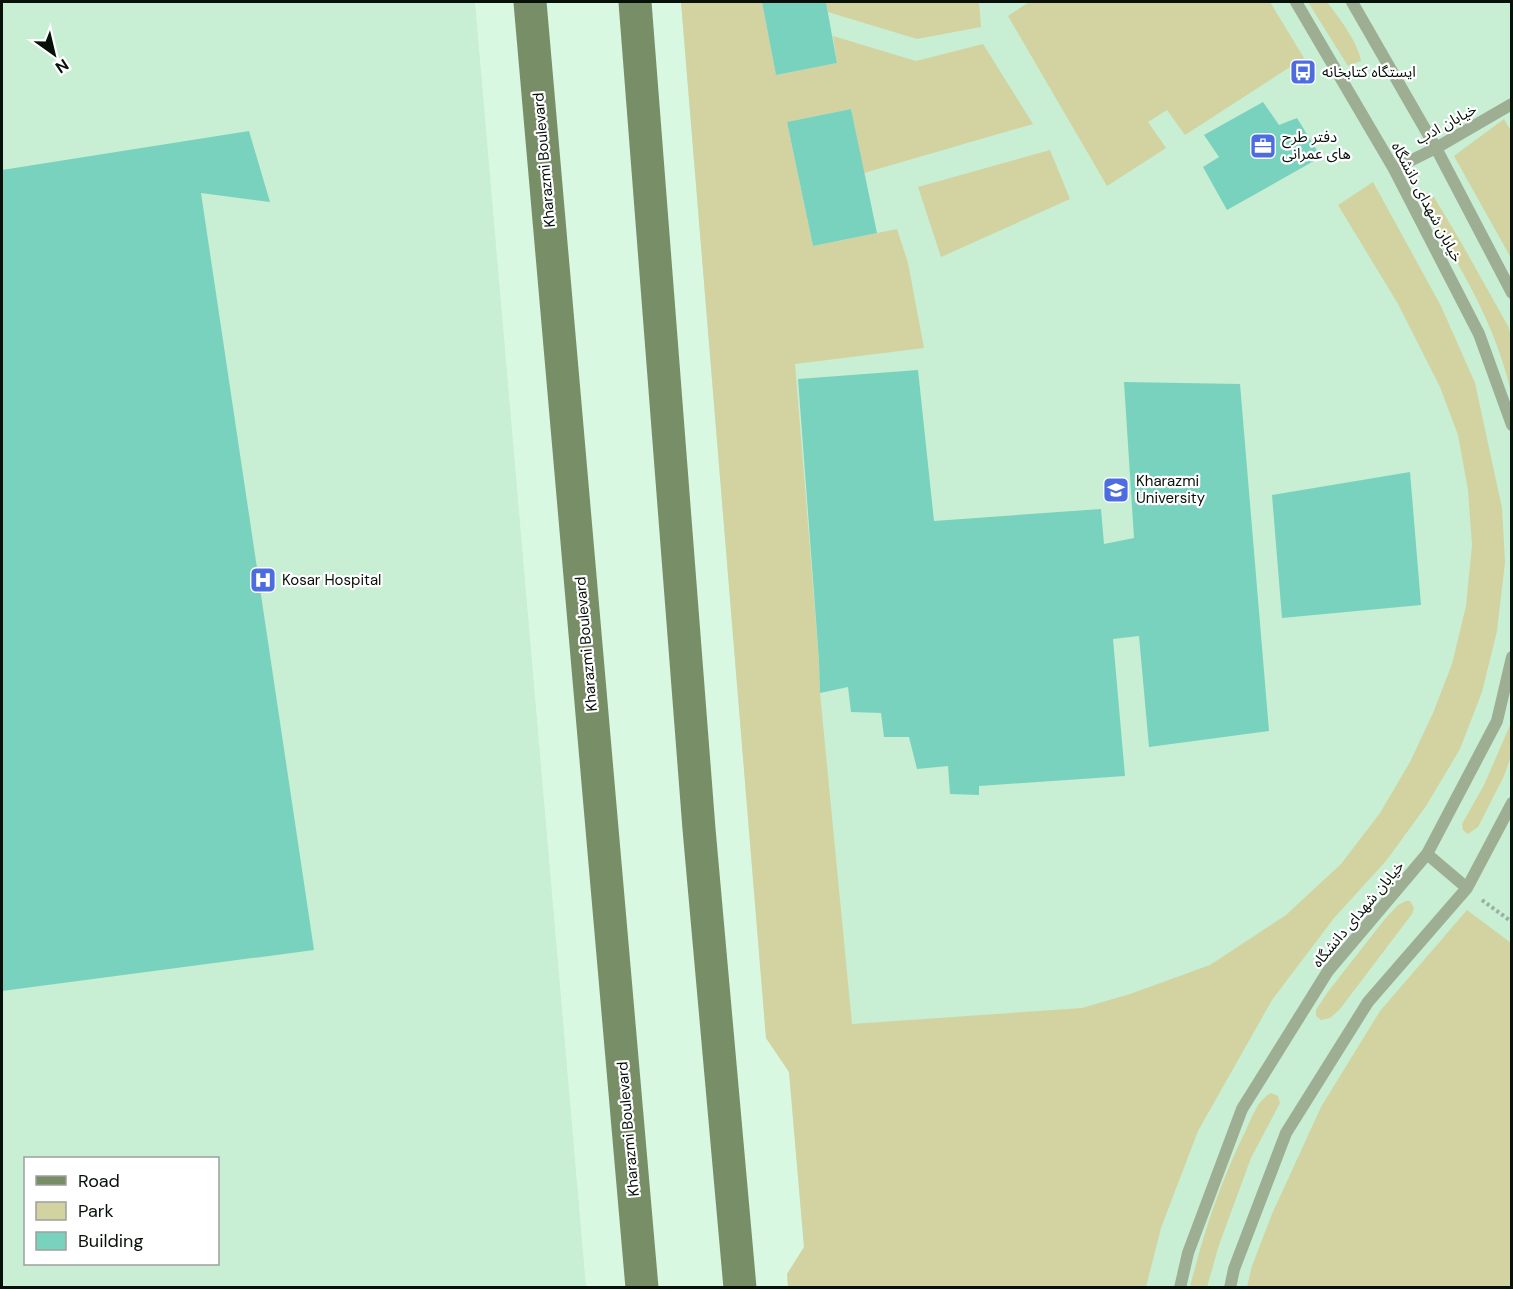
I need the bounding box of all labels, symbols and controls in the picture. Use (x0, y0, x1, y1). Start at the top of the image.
north arrow (24, 24, 84, 84)
text: N (51, 54, 73, 78)
bus stop icon: ایستگاه کتابخانه (1288, 57, 1318, 87)
place label: ایستگاه کتابخانه (1322, 62, 1416, 82)
street label: Kharazmi Boulevard (528, 92, 560, 228)
street label: خیابان ادب (1412, 99, 1480, 149)
place label: دفتر طرح های عمرانی (1282, 127, 1351, 164)
office icon: دفتر طرح های عمرانی (1248, 131, 1278, 161)
street label: خیابان شهدای دانشگاه (1387, 138, 1467, 266)
place label: Kharazmi University (1136, 471, 1206, 508)
school or university icon: Kharazmi University (1101, 475, 1131, 505)
hospital icon: Kosar Hospital (248, 565, 278, 595)
place label: Kosar Hospital (282, 570, 381, 590)
street label: Kharazmi Boulevard (570, 576, 602, 712)
street label: خیابان شهدای دانشگاه (1307, 856, 1409, 972)
street label: Kharazmi Boulevard (612, 1061, 644, 1197)
legend (24, 1157, 219, 1265)
text: Road (78, 1169, 120, 1193)
text: Park (78, 1199, 114, 1223)
text: Building (78, 1229, 143, 1253)

